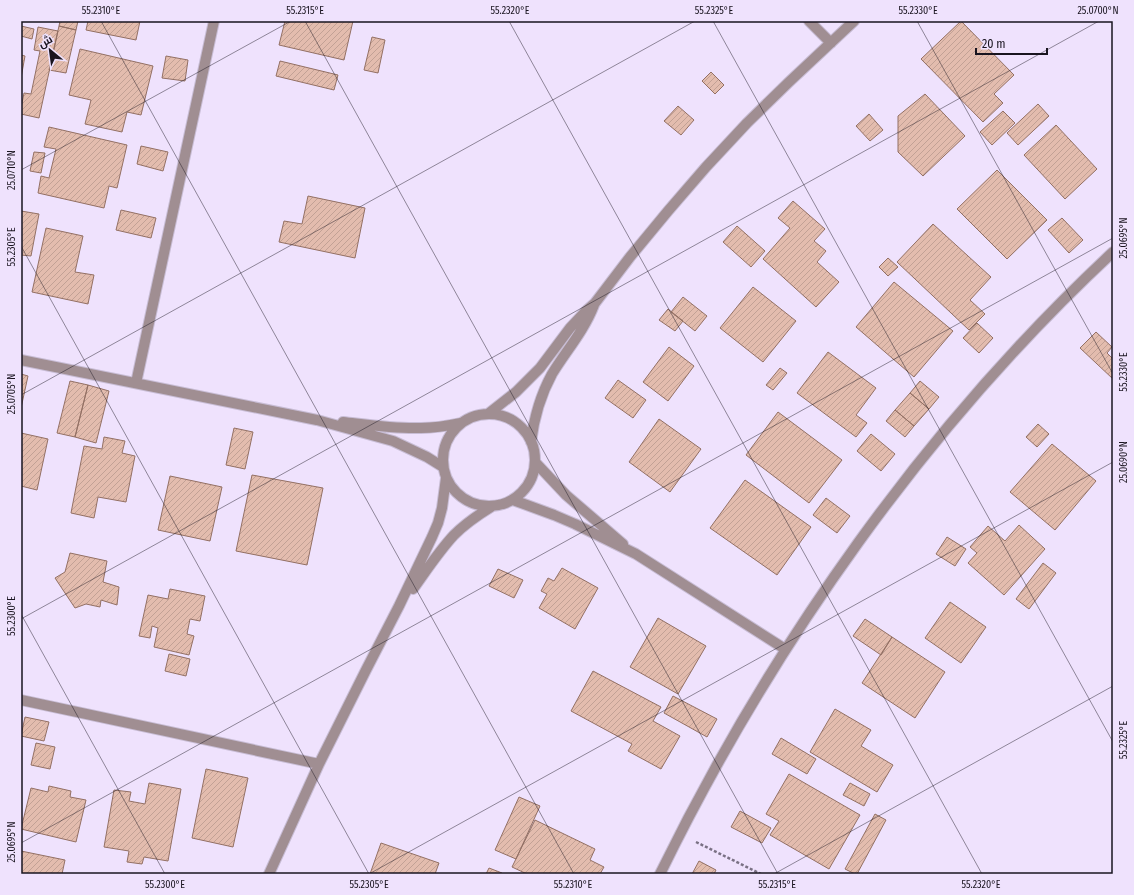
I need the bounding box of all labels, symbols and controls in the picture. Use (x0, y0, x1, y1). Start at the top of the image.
text: 55.2310°E (82, 5, 121, 17)
text: 55.2315°E (286, 5, 324, 17)
text: 55.2320°E (490, 5, 530, 17)
text: 55.2325°E (695, 5, 733, 17)
text: 55.2330°E (898, 5, 938, 17)
text: 25.0700°N (1077, 5, 1119, 17)
north arrow (30, 30, 70, 70)
scale bar (976, 30, 1047, 56)
text: ش (36, 33, 55, 51)
text: 20 m (982, 37, 1006, 51)
text: 25.0710°N (6, 150, 18, 190)
text: 25.0695°N (1118, 217, 1130, 259)
text: 55.2305°E (6, 227, 18, 267)
text: 55.2330°E (1118, 352, 1130, 392)
text: 25.0705°N (6, 374, 18, 414)
text: 25.0690°N (1118, 441, 1130, 483)
text: 55.2300°E (6, 596, 18, 636)
text: 55.2325°E (1118, 721, 1130, 759)
text: 25.0695°N (6, 821, 18, 863)
text: 55.2300°E (145, 879, 185, 891)
text: 55.2305°E (349, 879, 389, 891)
text: 55.2310°E (554, 879, 593, 891)
text: 55.2315°E (758, 879, 796, 891)
text: 55.2320°E (961, 879, 1001, 891)

